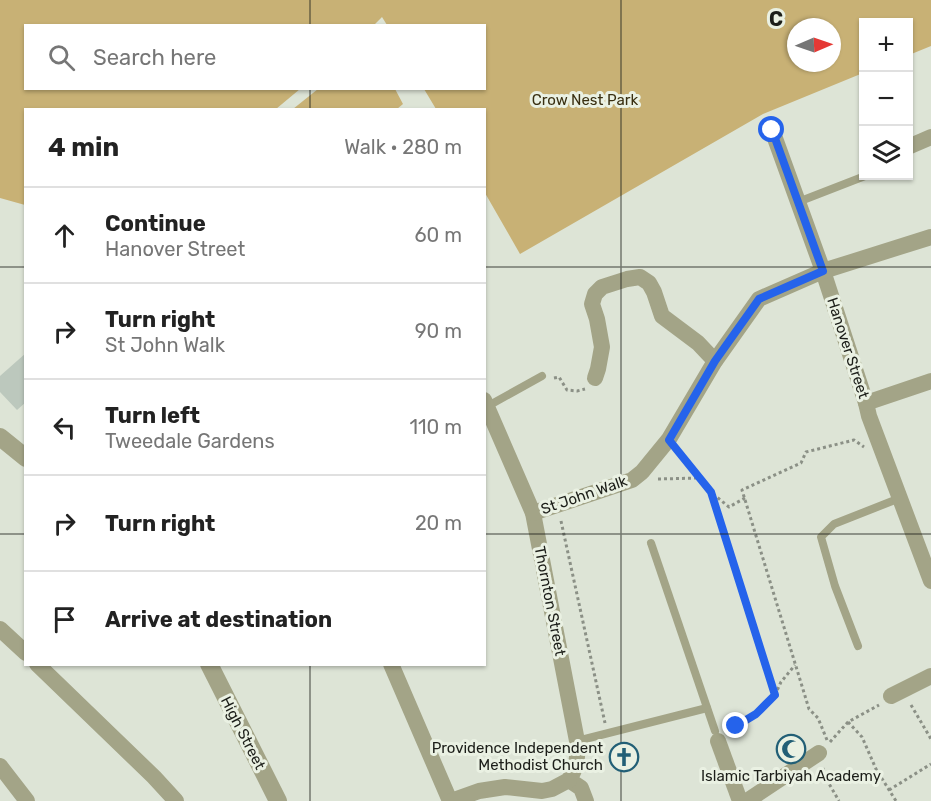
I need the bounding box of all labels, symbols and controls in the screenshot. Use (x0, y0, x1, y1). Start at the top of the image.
text: C (769, 7, 783, 31)
north arrow (787, 18, 841, 72)
map controls (859, 18, 913, 180)
button: + (859, 18, 913, 72)
search box (24, 24, 486, 90)
icon: search (45, 41, 78, 74)
text: Search here (93, 44, 216, 71)
button: − (859, 72, 913, 126)
park label: Crow Nest Park (532, 91, 639, 109)
route start (758, 116, 784, 142)
button: layers (859, 126, 913, 180)
text: 4 min (48, 132, 119, 163)
text: Walk · 280 m (344, 135, 462, 159)
text: Continue (105, 210, 206, 237)
icon: ahead (48, 219, 81, 252)
text: 60 m (415, 223, 462, 247)
text: Hanover Street (105, 237, 245, 261)
street label: Hanover Street (823, 295, 873, 401)
text: Turn right (105, 306, 215, 333)
icon: right (48, 315, 81, 348)
text: 90 m (415, 319, 462, 343)
text: St John Walk (105, 333, 225, 357)
text: Turn left (105, 402, 200, 429)
icon: left (48, 411, 81, 444)
text: 110 m (410, 415, 462, 439)
text: Tweedale Gardens (105, 429, 275, 453)
street label: St John Walk (539, 472, 630, 518)
icon: right (48, 507, 81, 540)
text: Turn right (105, 510, 215, 537)
text: 20 m (415, 511, 462, 535)
street label: Thornton Street (531, 545, 569, 658)
icon: arrive (48, 603, 81, 636)
text: Arrive at destination (105, 606, 332, 633)
street label: High Street (217, 694, 269, 773)
route end (722, 712, 748, 738)
mosque icon: Islamic Tarbiyah Academy (775, 733, 807, 765)
place label: Providence Independent Methodist Church (432, 739, 603, 774)
church icon: Providence Independent Methodist Church (608, 741, 640, 773)
place label: Islamic Tarbiyah Academy (701, 767, 881, 785)

